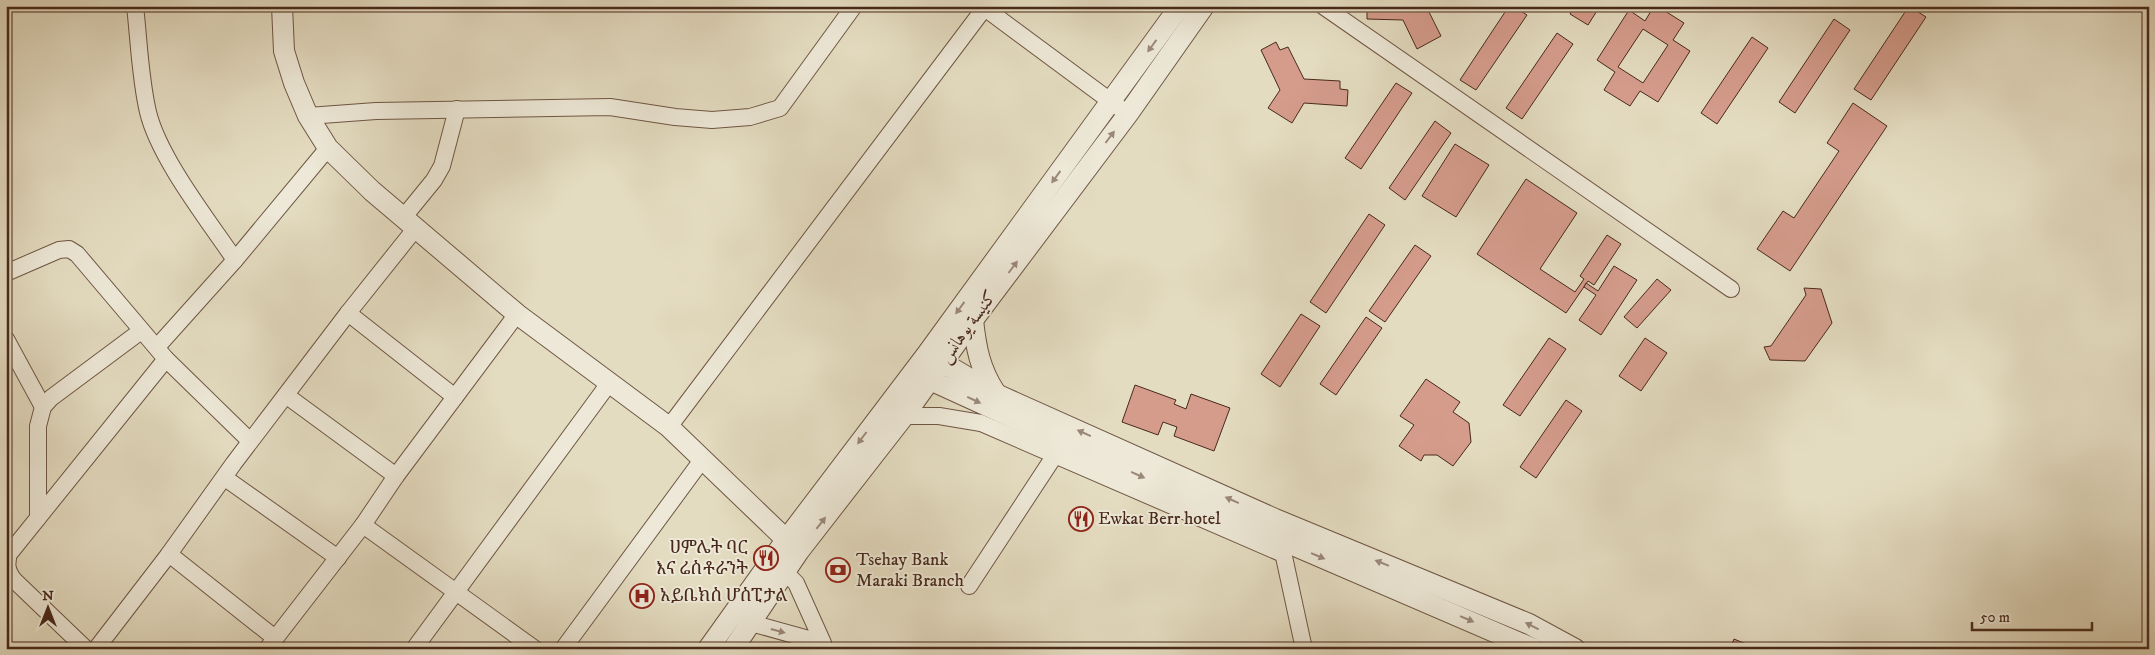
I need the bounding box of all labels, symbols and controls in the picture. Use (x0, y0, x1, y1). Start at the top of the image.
one-way arrow (1147, 39, 1157, 53)
one-way arrow (1105, 131, 1116, 144)
one-way arrow (1051, 170, 1061, 184)
one-way arrow (1008, 260, 1018, 274)
street label: كنيسة يوهانس (934, 286, 1002, 368)
one-way arrow (955, 301, 965, 315)
one-way arrow (967, 397, 981, 405)
one-way arrow (1077, 429, 1091, 437)
one-way arrow (857, 431, 868, 444)
one-way arrow (1131, 471, 1145, 479)
one-way arrow (1225, 495, 1239, 503)
restaurant icon: Ewkat Berr hotel (1068, 506, 1094, 532)
place label: Ewkat Berr hotel (1098, 508, 1221, 530)
one-way arrow (816, 516, 826, 530)
place label: ሀምሌት ባር እና ሬስቶራንት (657, 537, 748, 580)
restaurant icon: ሀምሌት ባር እና ሬስቶራንት (753, 545, 779, 571)
place label: Tsehay Bank Maraki Branch (856, 549, 965, 592)
one-way arrow (1311, 552, 1325, 560)
bank icon: Tsehay Bank Maraki Branch (825, 557, 851, 583)
one-way arrow (1374, 559, 1389, 567)
north arrow (22, 582, 72, 632)
hospital icon: አይቤክስ ሆስፒታል (629, 583, 655, 609)
place label: አይቤክስ ሆስፒታል (660, 585, 788, 607)
text: N (42, 587, 54, 605)
scale bar (1972, 600, 2092, 632)
text: 50 m (1980, 608, 2010, 627)
one-way arrow (1460, 616, 1474, 624)
one-way arrow (1525, 622, 1539, 630)
one-way arrow (771, 627, 786, 635)

